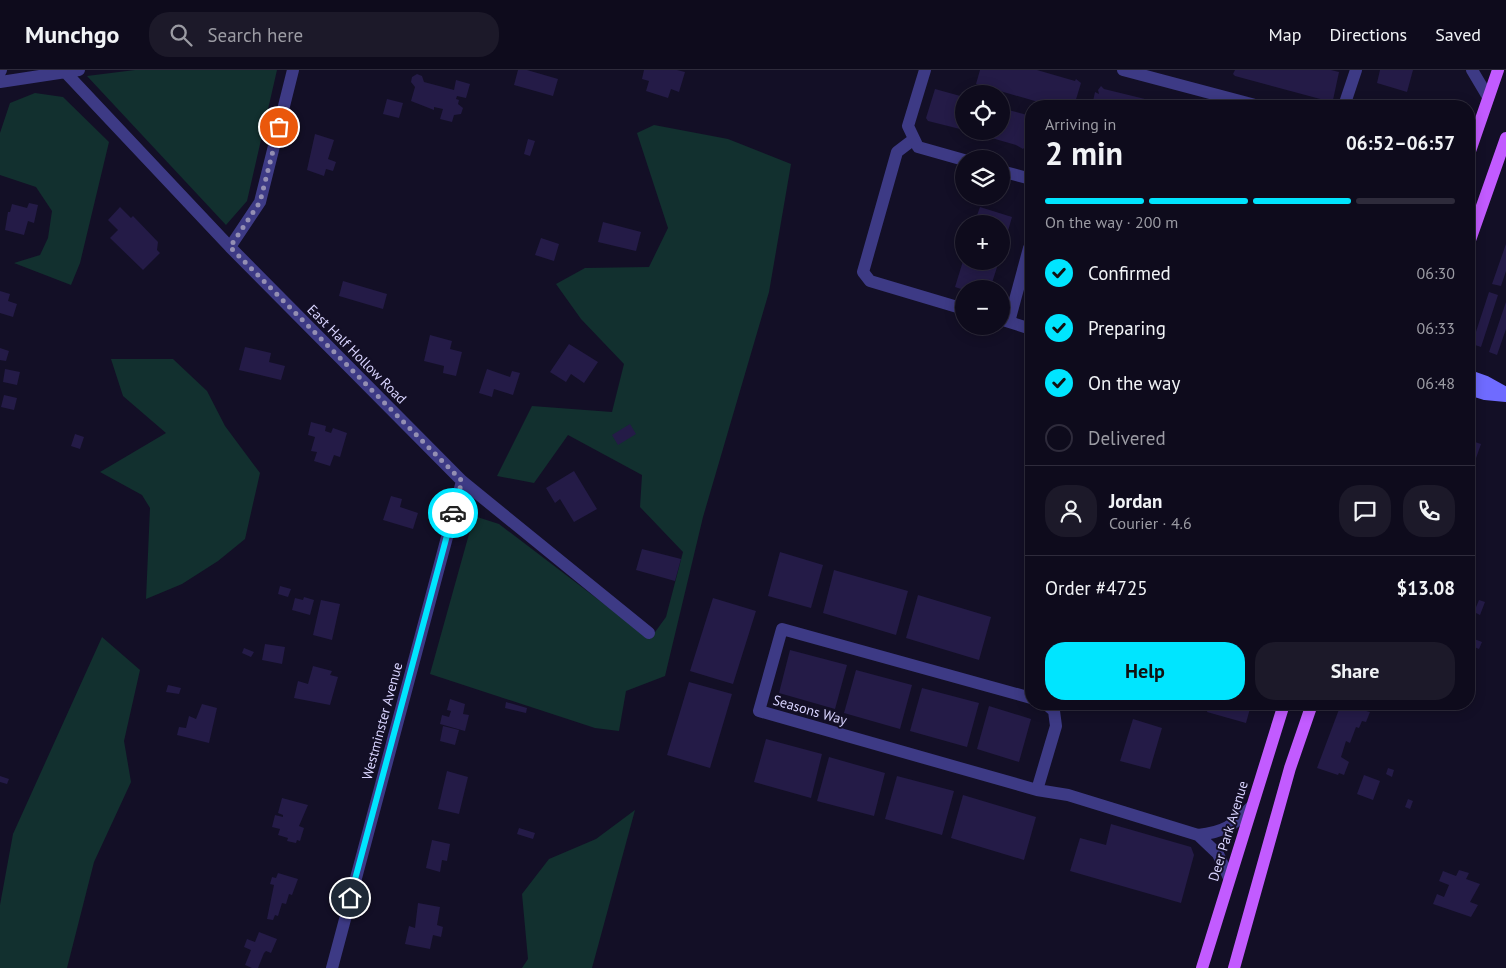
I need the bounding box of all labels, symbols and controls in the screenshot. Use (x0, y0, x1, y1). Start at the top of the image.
search box (149, 12, 499, 57)
text: Munchgo (25, 19, 119, 50)
icon: search (167, 21, 195, 49)
text: Search here (207, 23, 303, 47)
text: Map (1269, 23, 1301, 46)
text: Directions (1329, 23, 1407, 46)
text: Saved (1435, 23, 1481, 46)
map controls (955, 85, 1010, 335)
button: locate (955, 85, 1010, 140)
pin (258, 106, 300, 148)
icon: bag (265, 113, 293, 141)
text: Arriving in (1045, 114, 1116, 134)
text: 06:52–06:57 (1346, 131, 1455, 155)
text: 2 min (1045, 132, 1123, 174)
button: layers (955, 150, 1010, 205)
text: On the way · 200 m (1045, 212, 1178, 232)
button: + (955, 215, 1010, 270)
icon: check (1045, 259, 1073, 287)
text: Confirmed (1088, 261, 1171, 285)
text: 06:30 (1417, 263, 1455, 283)
button: − (955, 280, 1010, 335)
street label: East Half Hollow Road (304, 301, 410, 407)
icon: check (1045, 314, 1073, 342)
text: Preparing (1088, 316, 1166, 340)
text: 06:33 (1417, 318, 1455, 338)
icon: check (1045, 369, 1073, 397)
text: On the way (1088, 371, 1180, 395)
text: 06:48 (1417, 373, 1455, 393)
text: Delivered (1088, 426, 1166, 450)
button: person (1045, 485, 1097, 537)
button: chat (1339, 485, 1391, 537)
button: phone (1403, 485, 1455, 537)
courier (428, 488, 478, 538)
text: Jordan (1109, 489, 1162, 513)
icon: car (439, 499, 467, 527)
text: Courier · 4.6 (1109, 513, 1192, 533)
text: Order #4725 (1045, 576, 1148, 600)
text: $13.08 (1396, 576, 1455, 600)
button: Help (1045, 642, 1245, 700)
button: Share (1255, 642, 1455, 700)
street label: Westminster Avenue (358, 660, 406, 782)
street label: Seasons Way (771, 691, 850, 729)
street label: Deer Park Avenue (1204, 779, 1252, 883)
pin (329, 877, 371, 919)
icon: home (336, 884, 364, 912)

